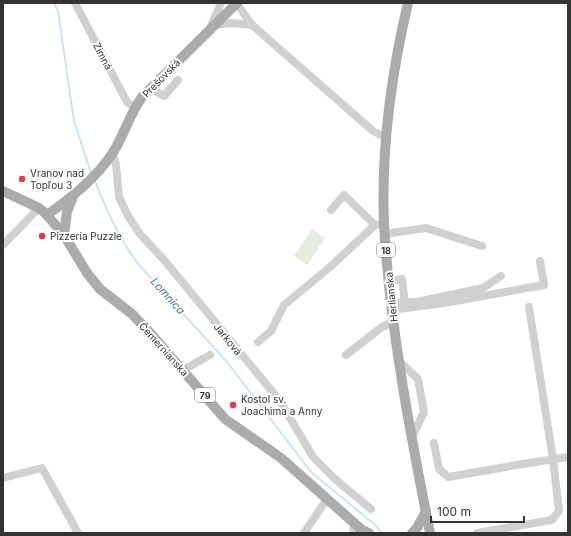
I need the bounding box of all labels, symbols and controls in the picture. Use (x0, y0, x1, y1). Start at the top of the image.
street label: Zimná (91, 40, 115, 72)
street label: Prešovská (140, 56, 182, 100)
place label: Vranov nad Topľou 3 (30, 167, 84, 191)
marker: Vranov nad Topľou 3 (17, 174, 27, 184)
place label: Pizzeria Puzzle (50, 230, 122, 242)
marker: Pizzeria Puzzle (37, 231, 47, 241)
road number: 18 (377, 243, 395, 257)
street label: Herlianska (382, 272, 400, 322)
water label: Lomnica (148, 275, 188, 317)
street label: Čemernianska (137, 320, 191, 378)
street label: Jarková (212, 321, 244, 357)
road number: 79 (195, 388, 215, 402)
place label: Kostol sv. Joachima a Anny (241, 393, 323, 417)
marker: Kostol sv. Joachima a Anny (228, 400, 238, 410)
scale bar (431, 498, 524, 524)
text: 100 m (437, 504, 471, 519)

